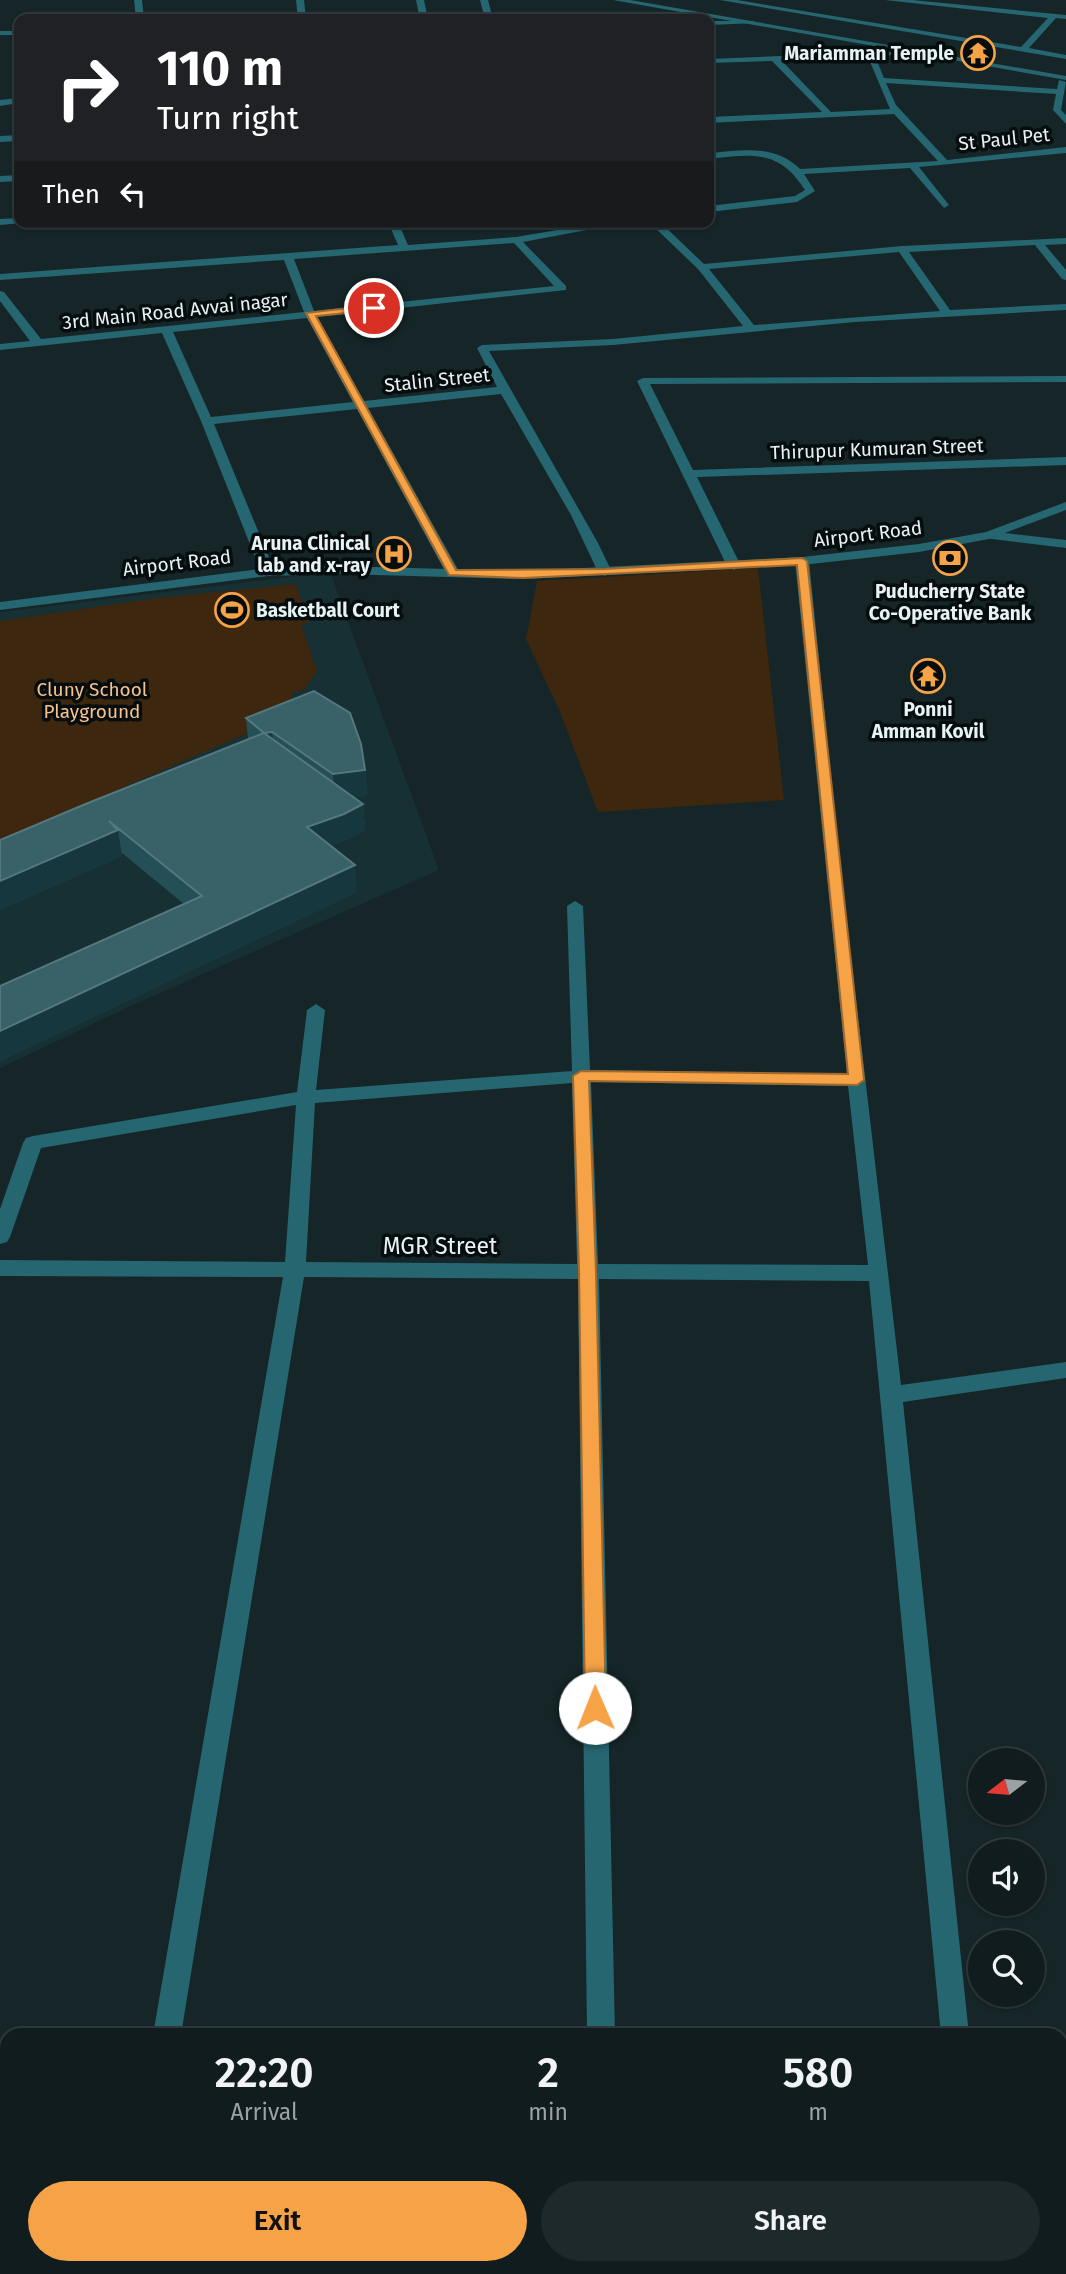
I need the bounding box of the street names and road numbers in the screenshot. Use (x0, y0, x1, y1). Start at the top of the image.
street label: St Paul Pet (957, 123, 1051, 155)
street label: 3rd Main Road Avvai nagar (61, 288, 290, 334)
street label: Stalin Street (383, 363, 491, 397)
street label: Thirupur Kumuran Street (770, 434, 984, 464)
street label: Airport Road (812, 516, 924, 552)
street label: Airport Road (121, 545, 233, 581)
street label: MGR Street (383, 1232, 498, 1260)

